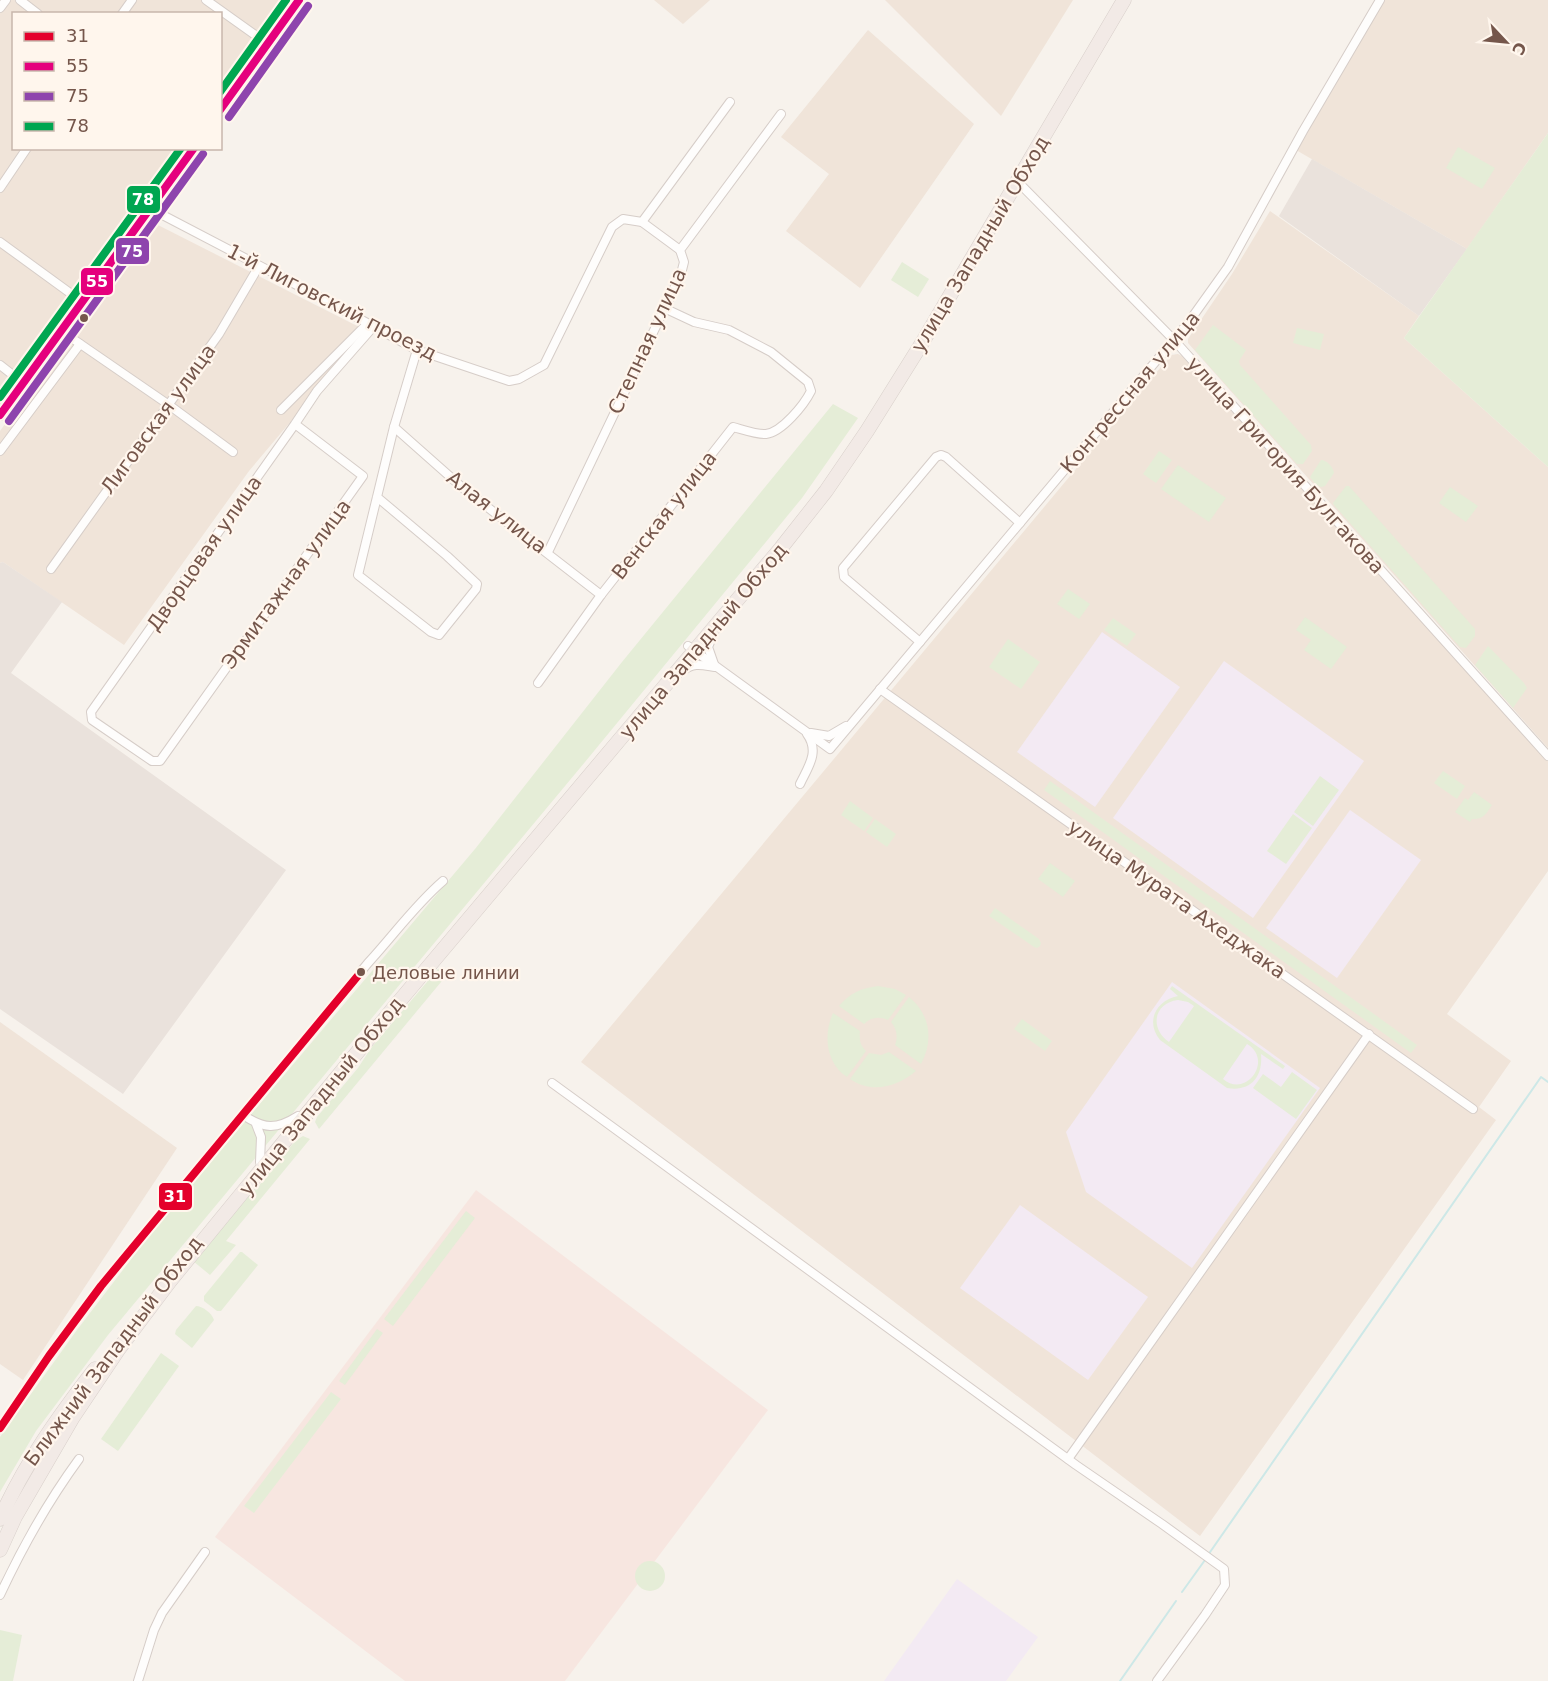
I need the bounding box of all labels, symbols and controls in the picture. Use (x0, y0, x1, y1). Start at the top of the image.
legend (12, 12, 222, 150)
north arrow (1476, 12, 1536, 72)
text: 31 (66, 25, 89, 46)
text: С (1508, 39, 1530, 58)
text: 55 (66, 55, 89, 76)
text: 75 (66, 85, 89, 106)
text: 78 (66, 115, 89, 136)
street label: улица Западный Обход (906, 131, 1054, 357)
line badge: 78 (126, 185, 161, 214)
text: 78 (132, 190, 154, 209)
line badge: 75 (115, 237, 150, 265)
street label: 1-й Лиговский проезд (223, 239, 441, 365)
text: 75 (121, 242, 143, 261)
street label: Степная улица (603, 264, 691, 418)
line badge: 55 (80, 267, 114, 296)
text: 55 (86, 272, 108, 291)
street label: Конгрессная улица (1055, 306, 1205, 478)
unlabelled marker (78, 312, 90, 324)
street label: Лиговская улица (95, 339, 221, 499)
street label: улица Григория Булгакова (1182, 351, 1390, 579)
street label: Венская улица (606, 446, 722, 584)
street label: Алая улица (442, 465, 552, 559)
street label: Дворцовая улица (141, 471, 267, 635)
street label: Эрмитажная улица (216, 494, 356, 674)
street label: улица Западный Обход (614, 538, 792, 744)
street label: улица Мурата Ахеджака (1063, 814, 1291, 984)
place label: Деловые линии (372, 962, 520, 983)
marker: Деловые линии (355, 966, 367, 978)
street label: улица Западный Обход (234, 992, 408, 1200)
line badge: 31 (158, 1182, 193, 1211)
text: 31 (164, 1187, 186, 1206)
street label: Ближний Западный Обход (19, 1231, 207, 1471)

